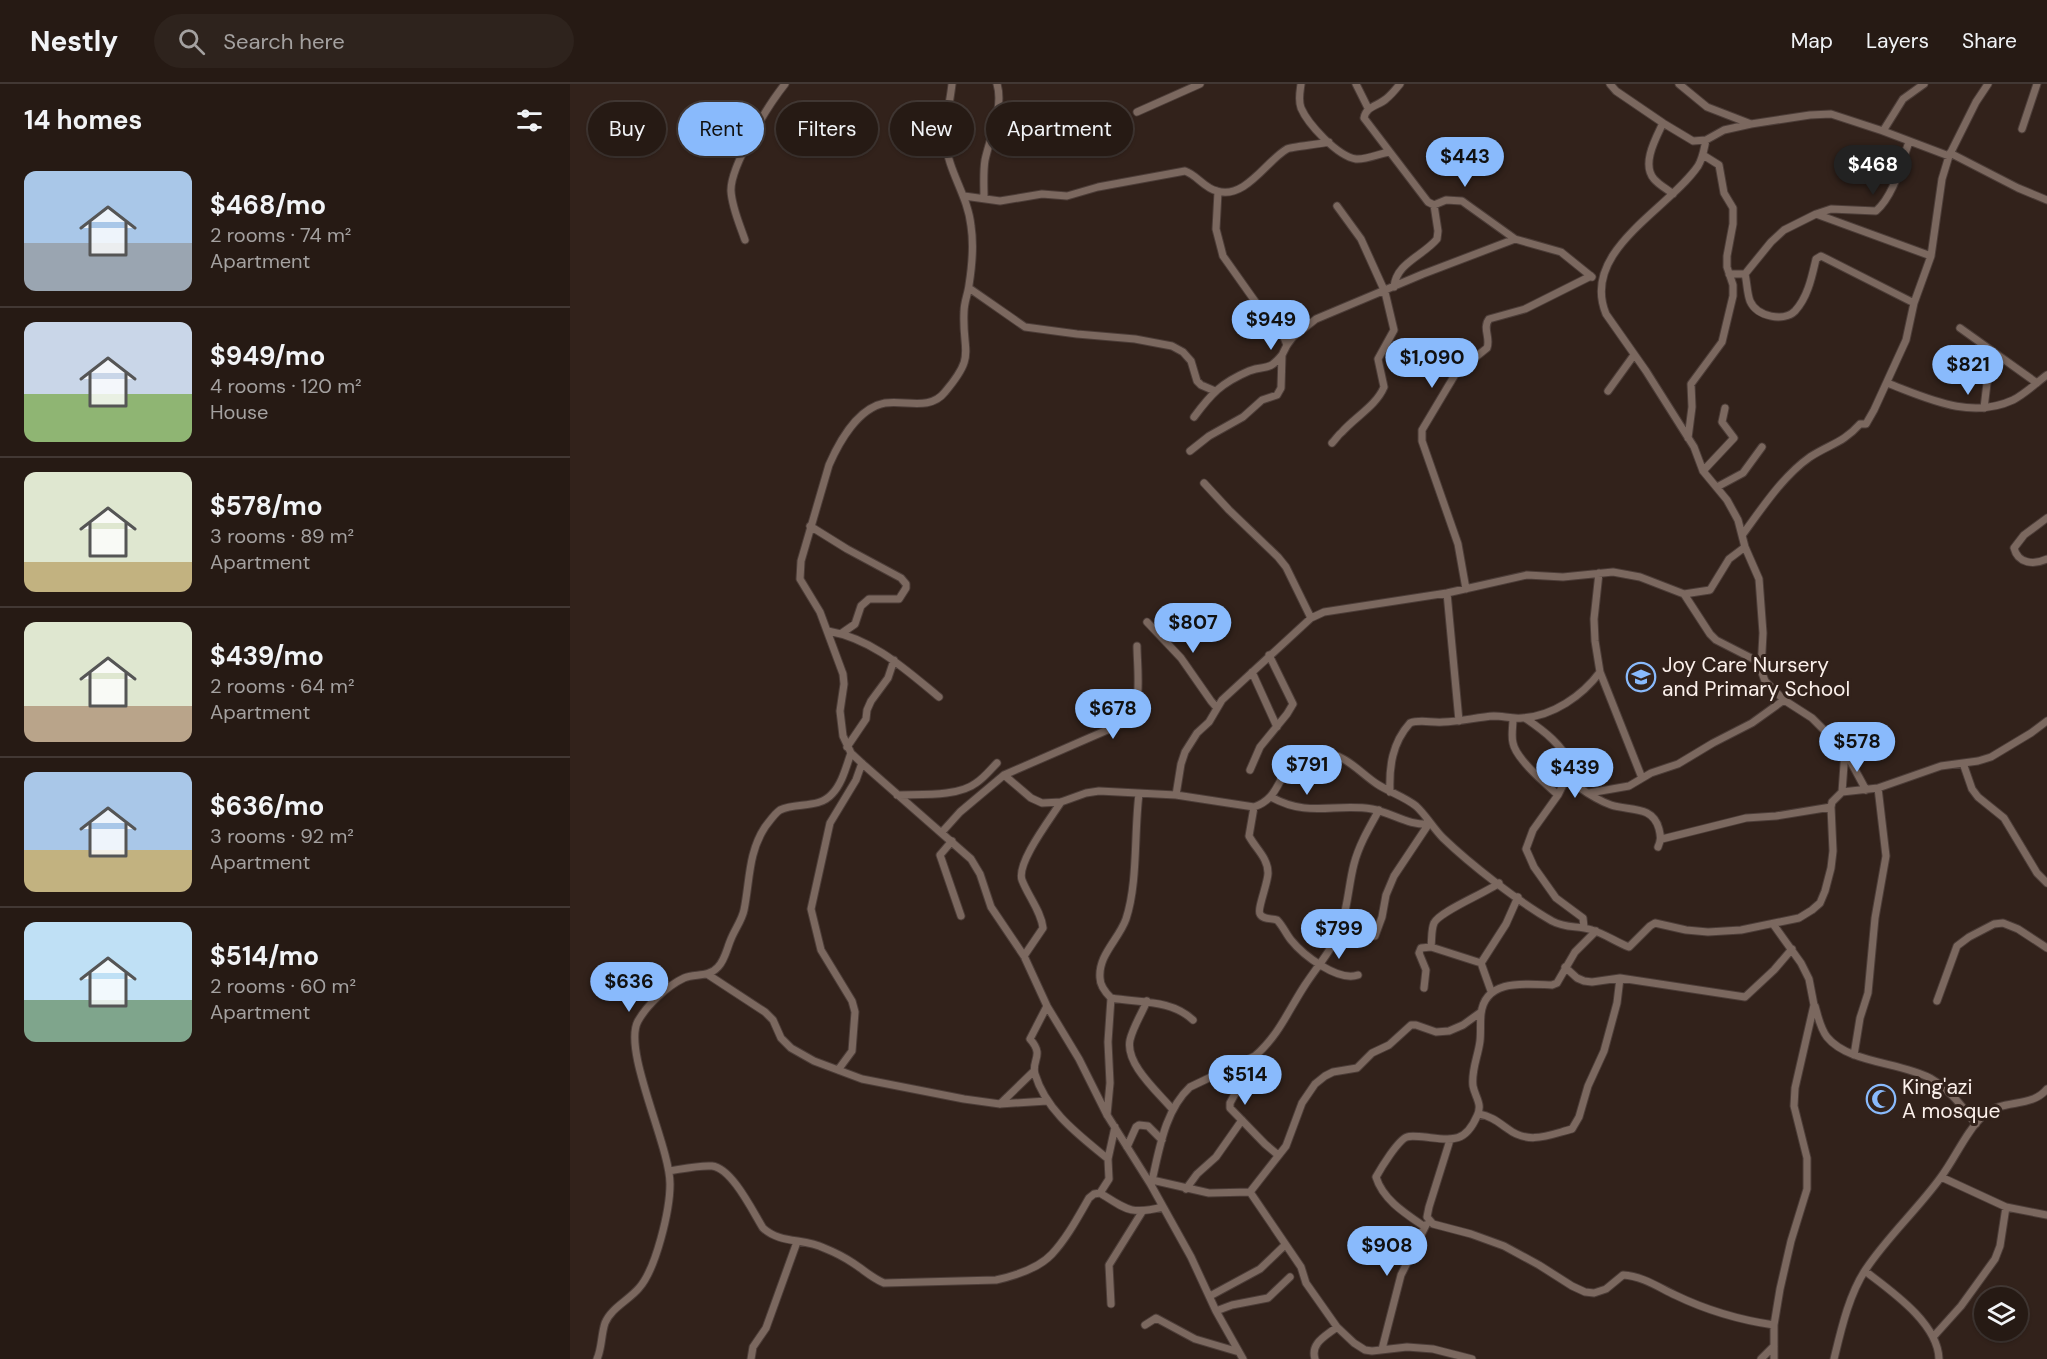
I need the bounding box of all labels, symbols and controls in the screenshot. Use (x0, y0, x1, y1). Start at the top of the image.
search box (154, 14, 574, 68)
text: Nestly (30, 23, 118, 60)
icon: search (175, 25, 208, 58)
text: Search here (223, 27, 345, 56)
text: Map (1791, 27, 1833, 55)
text: Layers (1866, 27, 1929, 55)
text: Share (1962, 27, 2017, 55)
chip: Buy (588, 102, 666, 156)
chip: Rent (678, 102, 764, 156)
chip: Filters (776, 102, 878, 156)
chip: New (890, 102, 974, 156)
chip: Apartment (986, 102, 1133, 156)
text: 14 homes (24, 103, 142, 137)
icon: filters (513, 104, 546, 137)
pin: $443 (1429, 137, 1501, 188)
text: $443 (1440, 143, 1490, 169)
pin: $468 (1837, 145, 1909, 196)
text: $468 (1848, 151, 1898, 177)
text: $468/mo (210, 188, 326, 222)
icon: home (72, 195, 144, 267)
text: 2 rooms · 74 m² (210, 222, 351, 248)
text: Apartment (210, 248, 310, 274)
pin: $949 (1235, 300, 1307, 351)
text: $949 (1246, 306, 1296, 332)
pin: $1,090 (1383, 338, 1481, 389)
text: $949/mo (210, 339, 325, 373)
text: $1,090 (1399, 344, 1465, 370)
pin: $821 (1932, 345, 2004, 396)
icon: home (72, 346, 144, 418)
text: $821 (1946, 351, 1990, 377)
text: 4 rooms · 120 m² (210, 373, 362, 399)
text: House (210, 399, 268, 425)
text: $578/mo (210, 489, 323, 523)
icon: home (72, 496, 144, 568)
text: 3 rooms · 89 m² (210, 523, 354, 549)
text: Apartment (210, 549, 310, 575)
pin: $807 (1157, 603, 1229, 654)
text: $807 (1168, 609, 1218, 635)
text: $439/mo (210, 639, 324, 673)
icon: home (72, 646, 144, 718)
place label: Joy Care Nursery and Primary School (1662, 651, 1850, 703)
school or university icon: Joy Care Nursery and Primary School (1625, 661, 1657, 693)
text: 2 rooms · 64 m² (210, 673, 354, 699)
pin: $678 (1077, 689, 1149, 740)
text: $678 (1089, 695, 1137, 721)
text: Apartment (210, 699, 310, 725)
pin: $578 (1821, 722, 1893, 773)
text: $578 (1833, 728, 1881, 754)
pin: $791 (1271, 745, 1343, 796)
pin: $439 (1539, 748, 1611, 799)
text: $791 (1286, 751, 1328, 777)
text: $439 (1550, 754, 1600, 780)
text: $636/mo (210, 789, 324, 823)
icon: home (72, 796, 144, 868)
text: 3 rooms · 92 m² (210, 823, 354, 849)
text: Apartment (210, 849, 310, 875)
pin: $799 (1303, 909, 1375, 960)
text: $799 (1315, 915, 1363, 941)
text: $514/mo (210, 939, 319, 973)
icon: home (72, 946, 144, 1018)
pin: $636 (593, 962, 665, 1013)
text: $636 (604, 968, 654, 994)
text: 2 rooms · 60 m² (210, 973, 356, 999)
text: Apartment (210, 999, 310, 1025)
pin: $514 (1209, 1055, 1281, 1106)
text: $514 (1223, 1061, 1267, 1087)
place label: King'azi A mosque (1902, 1073, 2000, 1125)
mosque icon: King'azi A mosque (1865, 1083, 1897, 1115)
pin: $908 (1351, 1226, 1423, 1277)
text: $908 (1361, 1232, 1413, 1258)
map controls (1974, 1287, 2028, 1341)
button: layers (1974, 1287, 2028, 1341)

